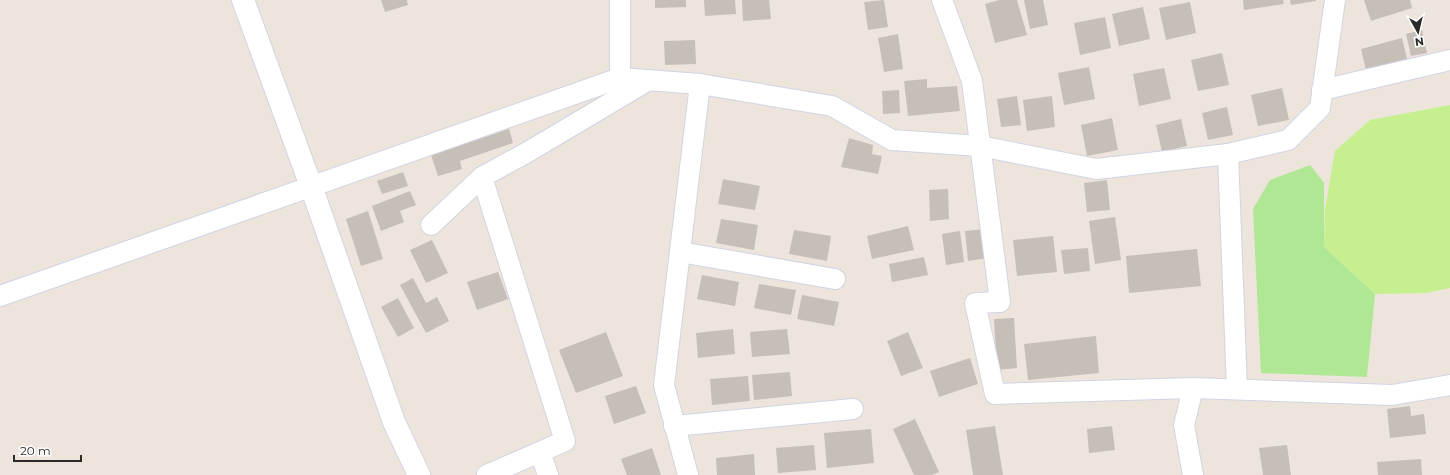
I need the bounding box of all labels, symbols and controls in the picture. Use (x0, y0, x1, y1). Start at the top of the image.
north arrow (1398, 12, 1438, 52)
text: N (1414, 34, 1425, 49)
scale bar (14, 437, 81, 463)
text: 20 m (20, 443, 51, 458)

